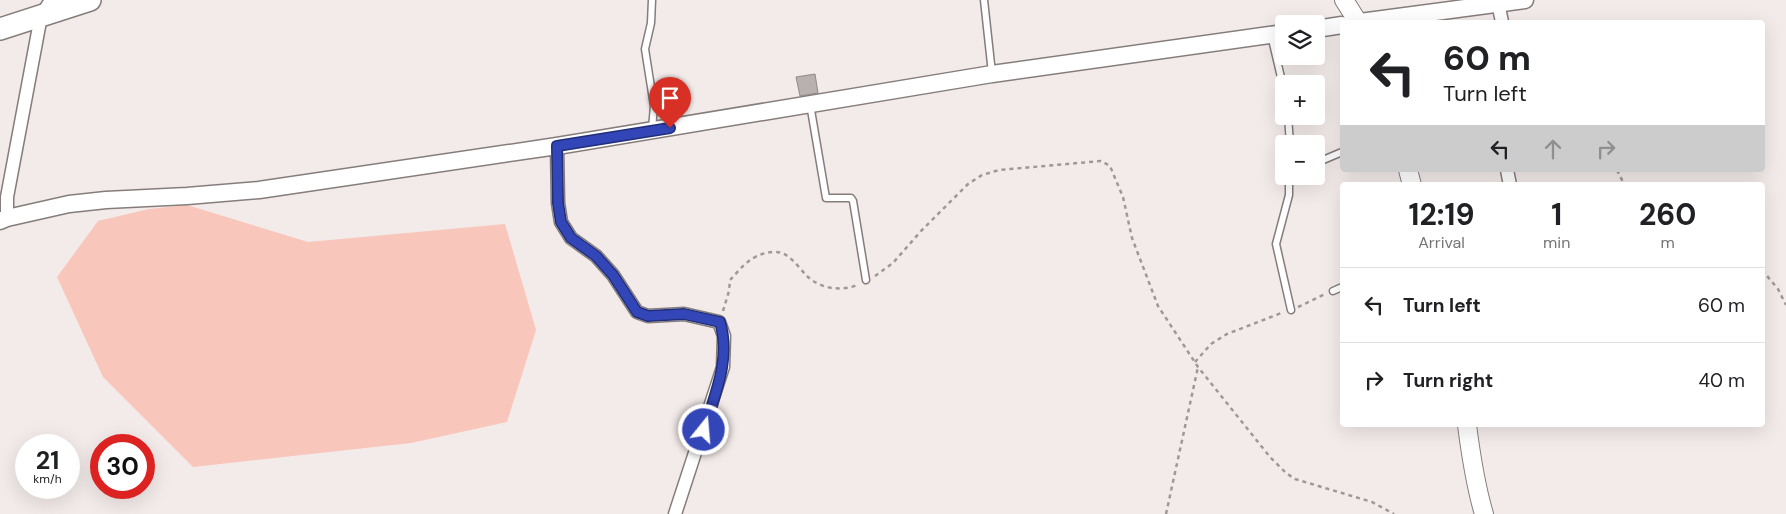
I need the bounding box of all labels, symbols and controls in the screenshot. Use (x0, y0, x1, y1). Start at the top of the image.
map controls (1275, 15, 1325, 185)
button: layers (1275, 15, 1325, 65)
text: 60 m (1443, 35, 1531, 81)
icon: left (1360, 40, 1425, 105)
button: + (1275, 75, 1325, 125)
pin (649, 77, 691, 128)
text: Turn left (1443, 79, 1527, 108)
icon: arrive (656, 84, 684, 112)
button: − (1275, 135, 1325, 185)
icon: left (1486, 135, 1514, 163)
icon: ahead (1539, 135, 1567, 163)
icon: right (1592, 135, 1620, 163)
text: 12:19 (1409, 195, 1474, 234)
text: 1 (1551, 195, 1562, 234)
text: 260 (1639, 195, 1696, 234)
text: Arrival (1418, 232, 1465, 253)
text: min (1543, 232, 1570, 253)
text: m (1661, 232, 1675, 253)
icon: left (1360, 291, 1388, 319)
text: Turn left (1403, 293, 1481, 318)
text: 60 m (1698, 293, 1745, 318)
icon: right (1360, 366, 1388, 394)
text: Turn right (1403, 368, 1493, 393)
text: 40 m (1698, 368, 1745, 393)
position arrow (677, 403, 729, 455)
speed limit sign: 30 (90, 434, 155, 499)
text: 21 (36, 444, 59, 477)
text: km/h (33, 471, 62, 487)

